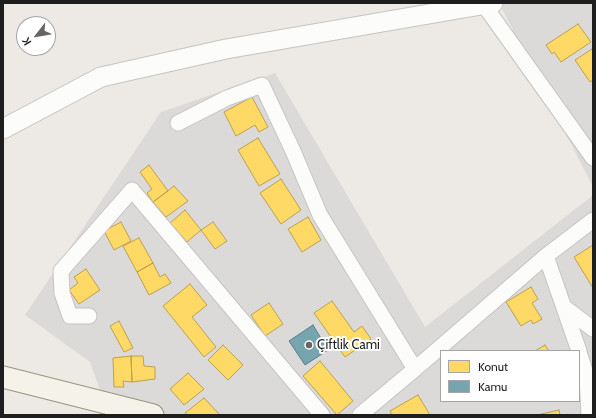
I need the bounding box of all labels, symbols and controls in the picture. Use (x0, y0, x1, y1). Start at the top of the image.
north arrow (16, 16, 56, 56)
text: K (19, 35, 34, 48)
place label: Çiftlik Cami (317, 337, 380, 353)
marker: Çiftlik Cami (304, 340, 314, 350)
legend (440, 350, 580, 402)
text: Konut (478, 359, 508, 374)
text: Kamu (478, 379, 507, 394)

